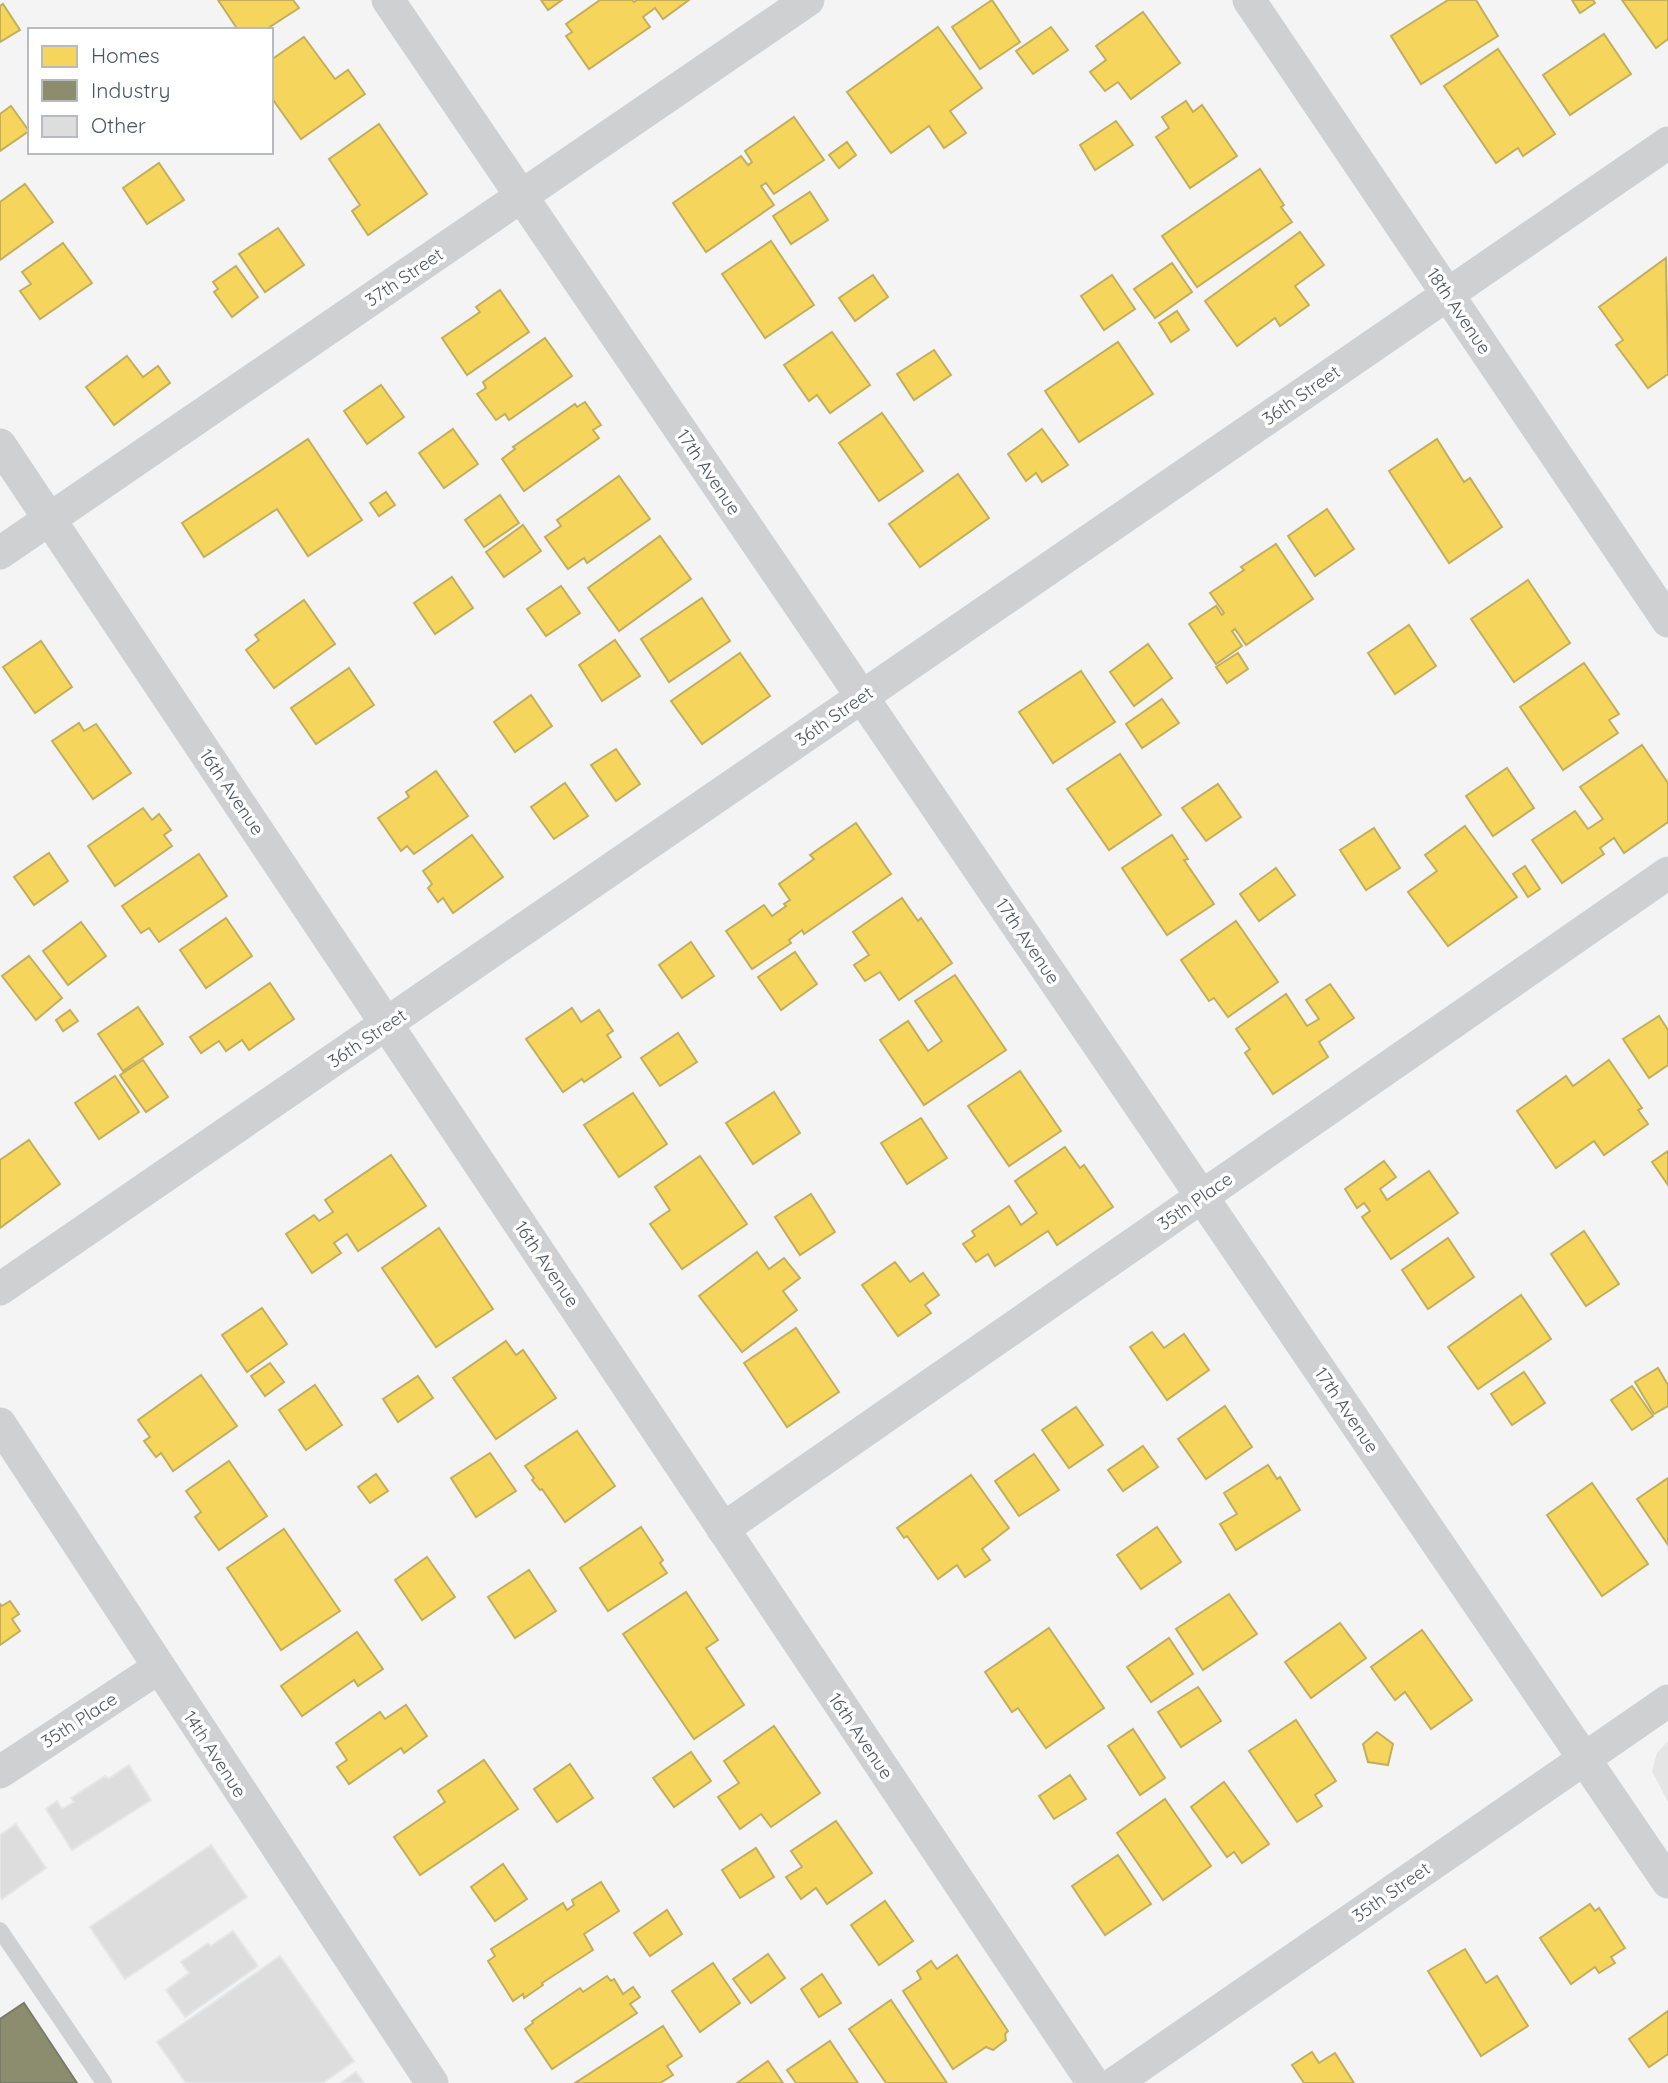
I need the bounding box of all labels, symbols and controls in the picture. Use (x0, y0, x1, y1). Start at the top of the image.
legend (28, 28, 273, 154)
text: Homes (91, 42, 160, 68)
text: Industry (91, 77, 170, 103)
text: Other (91, 112, 146, 138)
street label: 37th Street (361, 243, 447, 311)
street label: 18th Avenue (1422, 263, 1496, 359)
street label: 36th Street (1258, 360, 1344, 430)
street label: 17th Avenue (672, 425, 746, 519)
street label: 36th Street (791, 681, 877, 751)
street label: 16th Avenue (195, 744, 269, 840)
street label: 17th Avenue (991, 894, 1065, 988)
street label: 36th Street (323, 1003, 411, 1073)
street label: 35th Place (1153, 1167, 1237, 1235)
street label: 16th Avenue (510, 1216, 584, 1312)
street label: 17th Avenue (1310, 1363, 1384, 1457)
street label: 35th Place (37, 1687, 121, 1753)
street label: 16th Avenue (824, 1688, 898, 1784)
street label: 14th Avenue (178, 1706, 252, 1802)
street label: 35th Street (1348, 1857, 1434, 1927)

